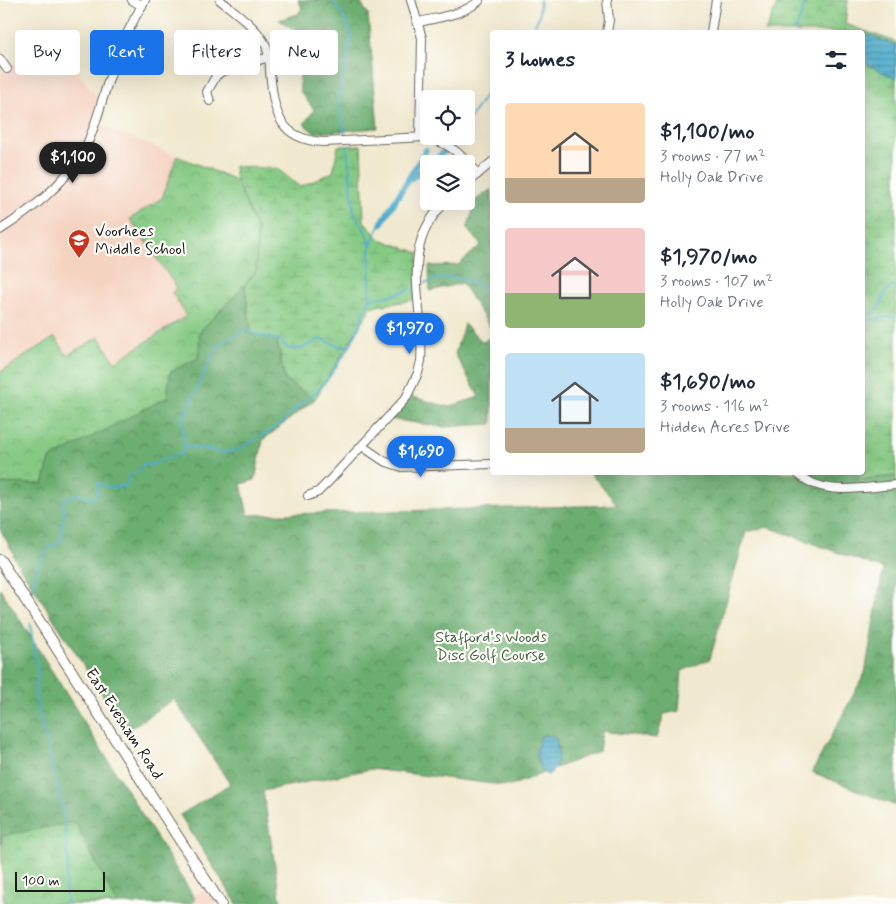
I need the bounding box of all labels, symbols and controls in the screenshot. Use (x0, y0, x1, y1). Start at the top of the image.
chip: Buy (15, 30, 80, 75)
chip: Rent (90, 30, 164, 75)
chip: Filters (174, 30, 260, 75)
chip: New (270, 30, 338, 75)
text: 3 homes (505, 46, 575, 74)
icon: filters (822, 46, 850, 74)
map controls (420, 90, 475, 210)
button: locate (420, 90, 475, 145)
text: $1,100/mo (660, 118, 755, 146)
icon: home (545, 123, 605, 183)
pin: $1,100 (32, 142, 114, 184)
text: 3 rooms · 77 m² (660, 146, 765, 167)
text: $1,100 (50, 147, 96, 168)
button: layers (420, 155, 475, 210)
text: Holly Oak Drive (660, 167, 763, 188)
place label: Voorhees Middle School (95, 221, 186, 260)
school or university icon: Voorhees Middle School (67, 228, 91, 259)
text: $1,970/mo (660, 243, 757, 271)
icon: home (545, 248, 605, 308)
text: 3 rooms · 107 m² (660, 271, 773, 292)
text: Holly Oak Drive (660, 292, 763, 313)
pin: $1,970 (369, 312, 451, 355)
text: $1,970 (386, 318, 434, 339)
text: $1,690/mo (660, 368, 756, 396)
icon: home (545, 373, 605, 433)
text: 3 rooms · 116 m² (660, 396, 769, 417)
text: Hidden Acres Drive (660, 417, 790, 438)
pin: $1,690 (380, 436, 462, 478)
text: $1,690 (398, 441, 444, 462)
park label: Stafford's Woods Disc Golf Course (435, 627, 547, 666)
street label: East Evesham Road (80, 664, 168, 784)
scale bar (15, 869, 105, 892)
text: 100 m (22, 872, 60, 890)

